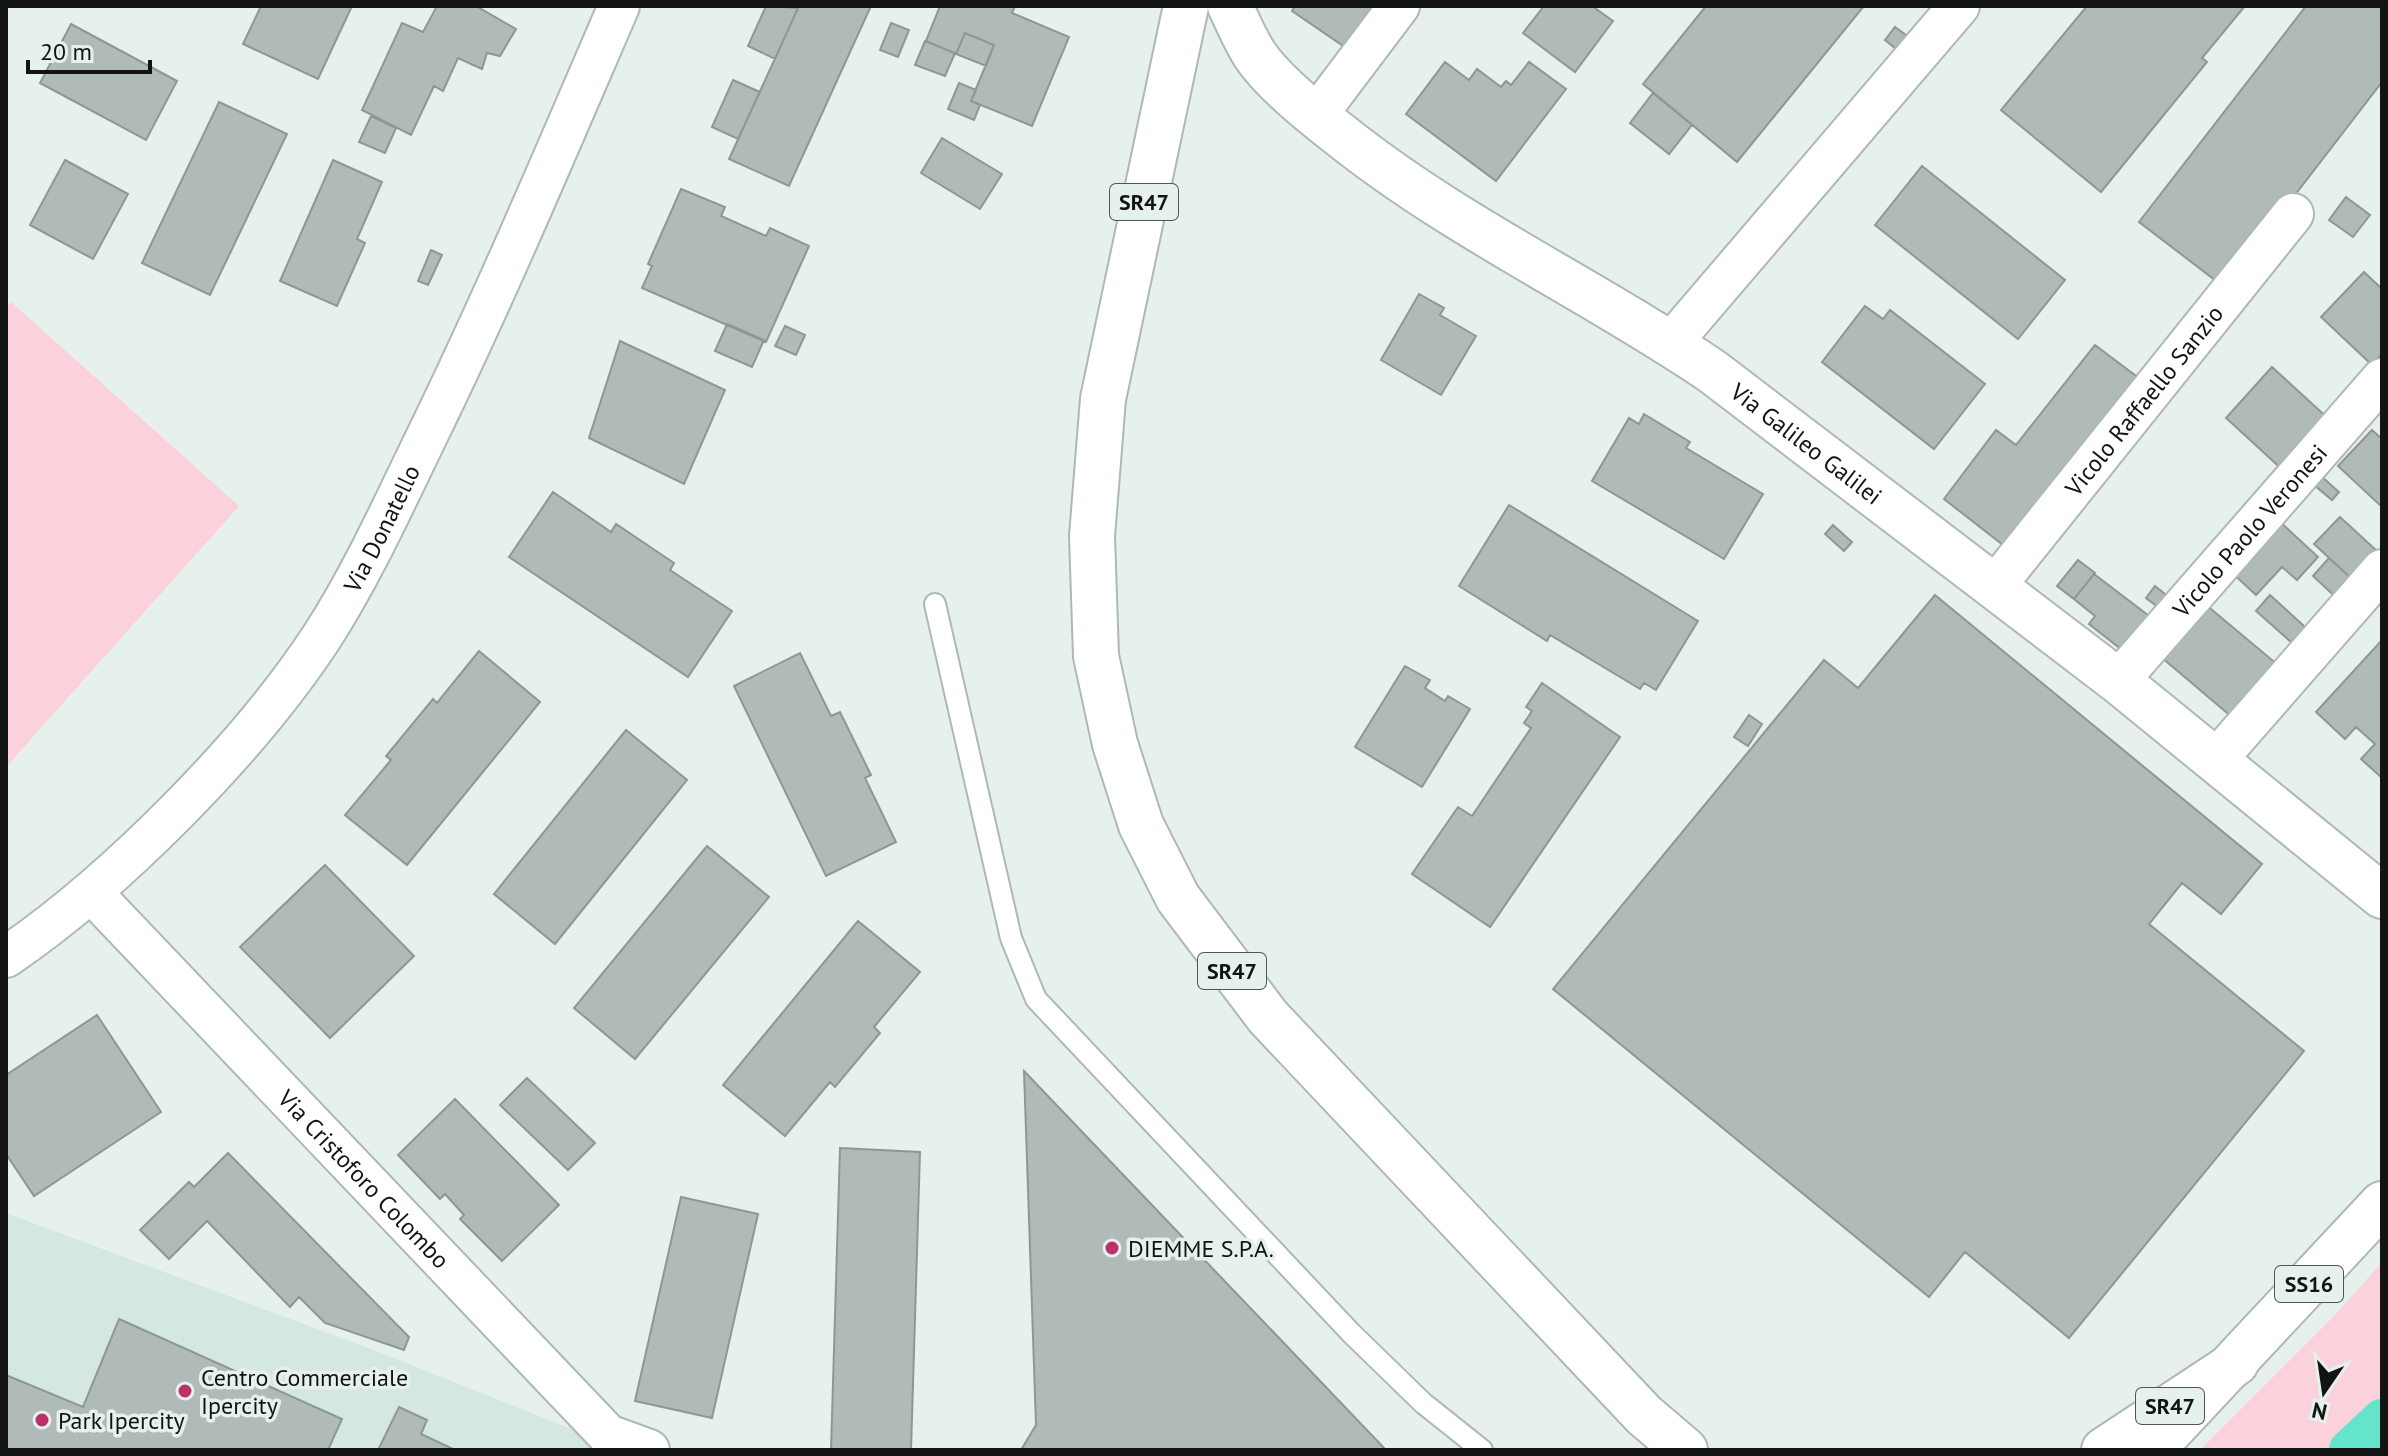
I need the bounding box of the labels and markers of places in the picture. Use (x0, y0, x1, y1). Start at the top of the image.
place label: DIEMME S.P.A. (1128, 1233, 1274, 1264)
marker: DIEMME S.P.A. (1103, 1239, 1121, 1257)
place label: Centro Commerciale Ipercity (201, 1362, 408, 1421)
marker: Centro Commerciale Ipercity (176, 1382, 194, 1400)
place label: Park Ipercity (58, 1405, 185, 1436)
marker: Park Ipercity (33, 1411, 51, 1429)

